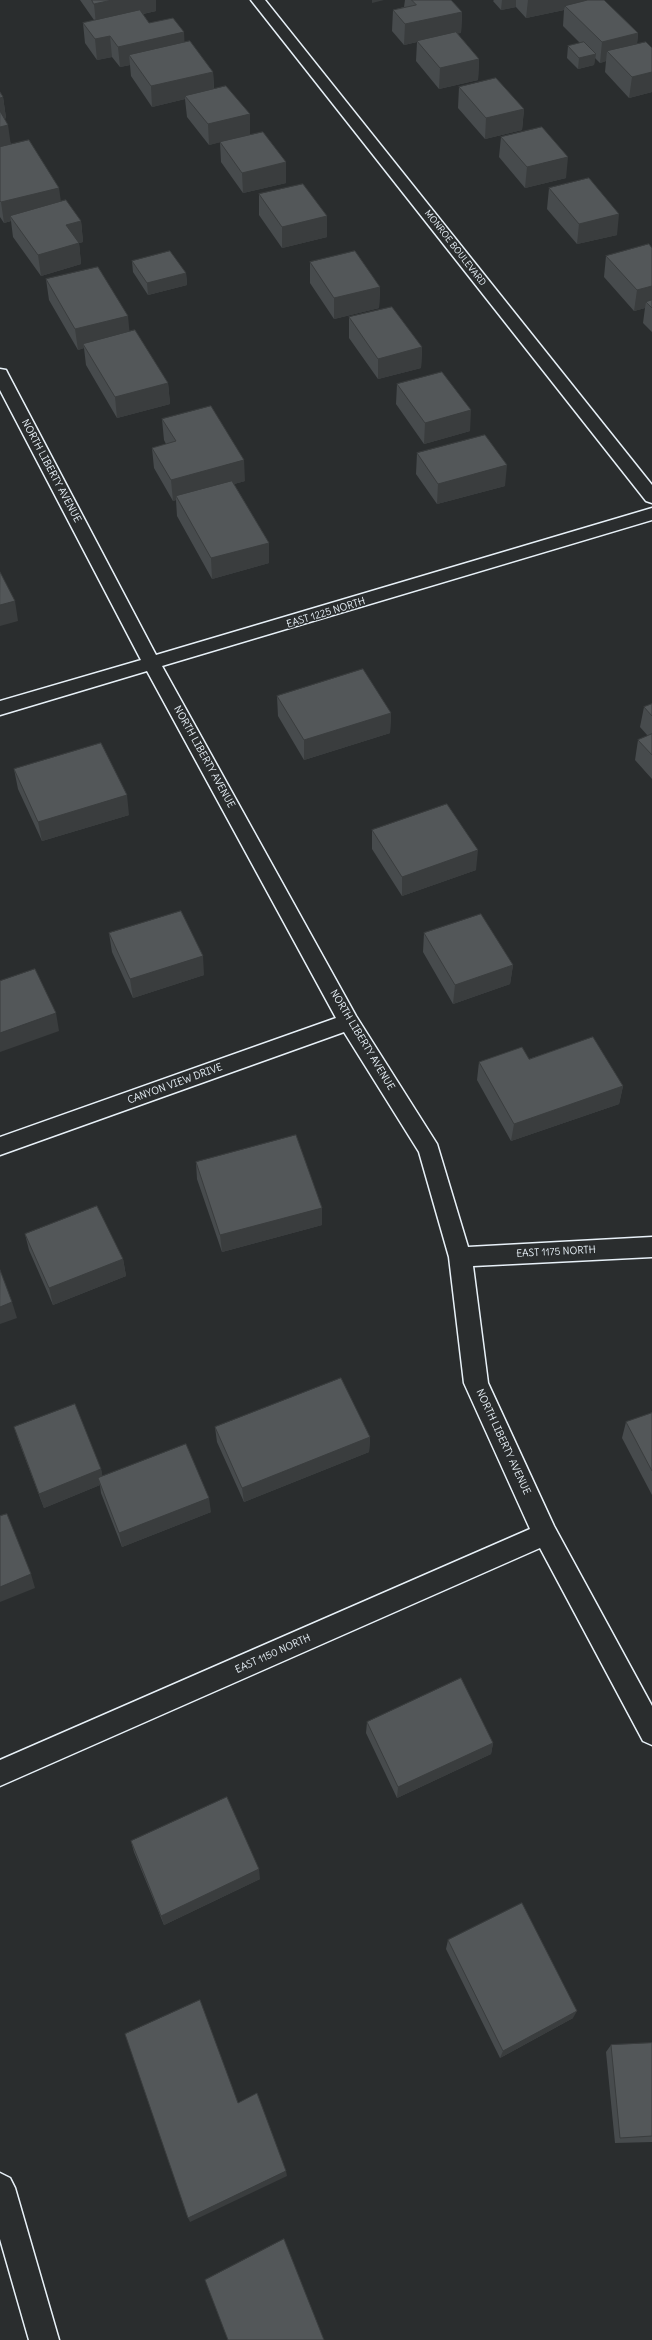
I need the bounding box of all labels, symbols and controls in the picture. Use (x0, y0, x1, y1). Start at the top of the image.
street label: MONROE BOULEVARD (422, 208, 488, 288)
street label: NORTH LIBERTY AVENUE (19, 417, 83, 525)
street label: EAST 1225 NORTH (285, 595, 367, 631)
street label: NORTH LIBERTY AVENUE (171, 704, 237, 810)
street label: NORTH LIBERTY AVENUE (327, 988, 397, 1092)
street label: CANYON VIEW DRIVE (126, 1061, 224, 1107)
street label: EAST 1175 NORTH (516, 1244, 596, 1260)
street label: NORTH LIBERTY AVENUE (473, 1387, 533, 1497)
street label: EAST 1150 NORTH (233, 1632, 313, 1676)

